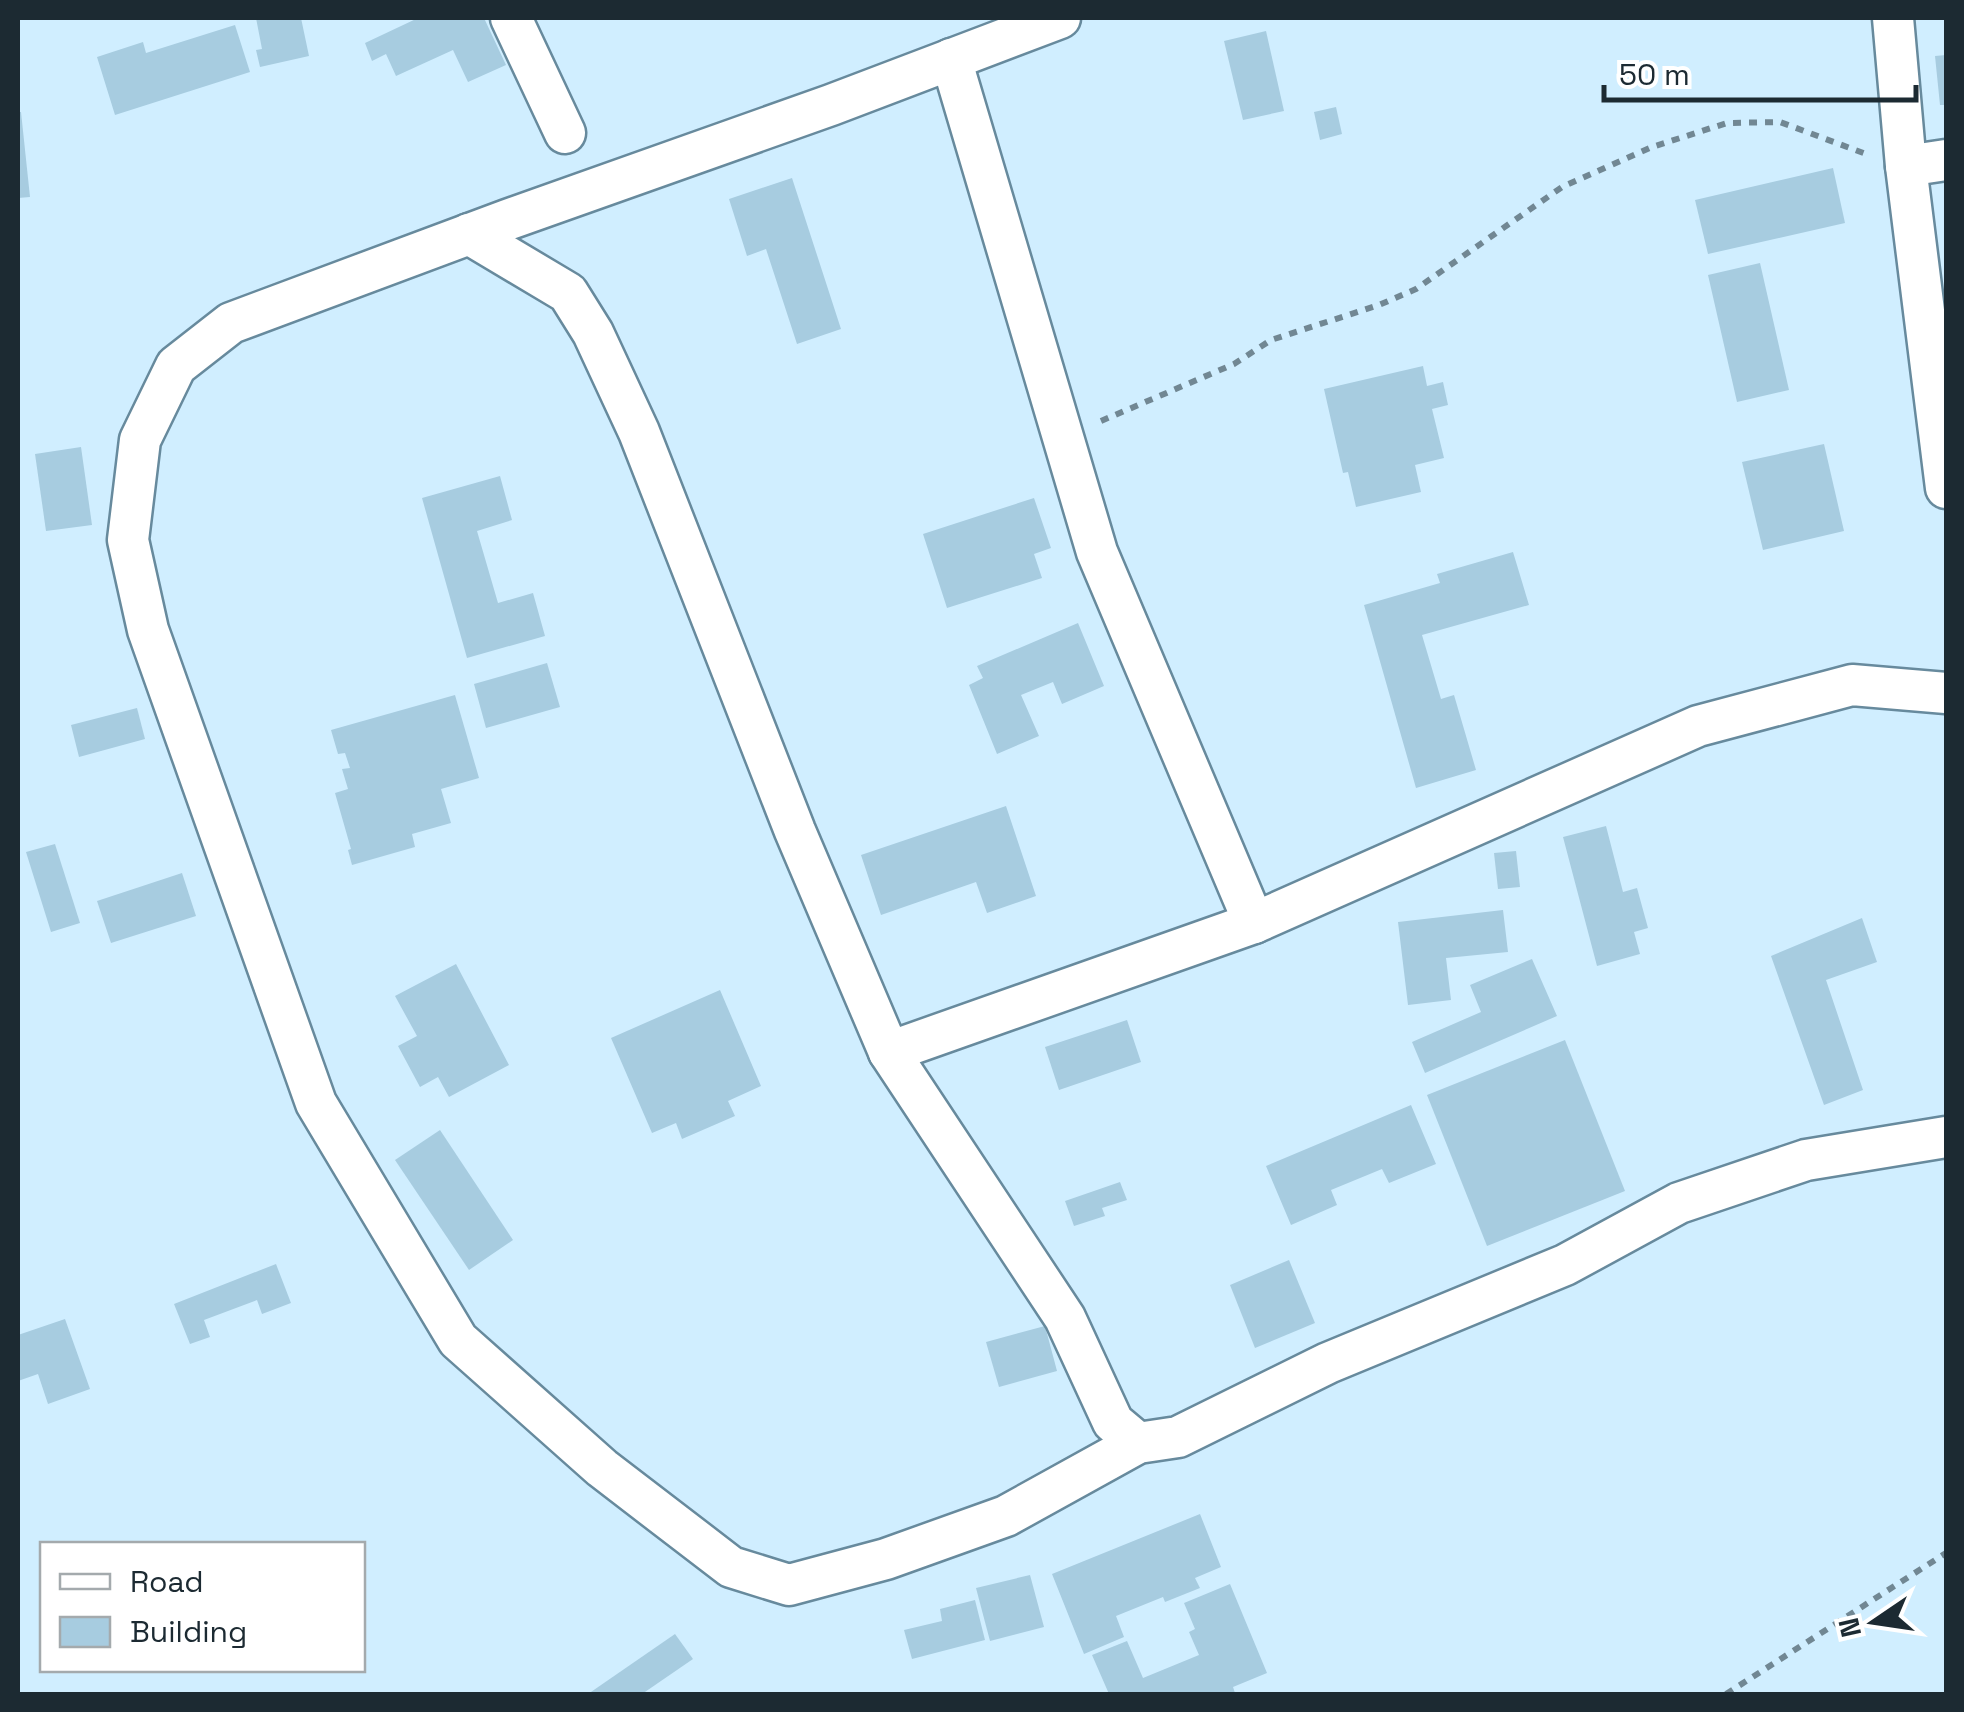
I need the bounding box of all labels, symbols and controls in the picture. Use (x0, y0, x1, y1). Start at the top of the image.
scale bar (1604, 40, 1916, 102)
text: 50 m (1619, 55, 1690, 94)
legend (40, 1542, 365, 1672)
text: Road (130, 1562, 204, 1601)
north arrow (1824, 1572, 1924, 1672)
text: Building (130, 1612, 247, 1651)
text: N (1830, 1614, 1869, 1641)

